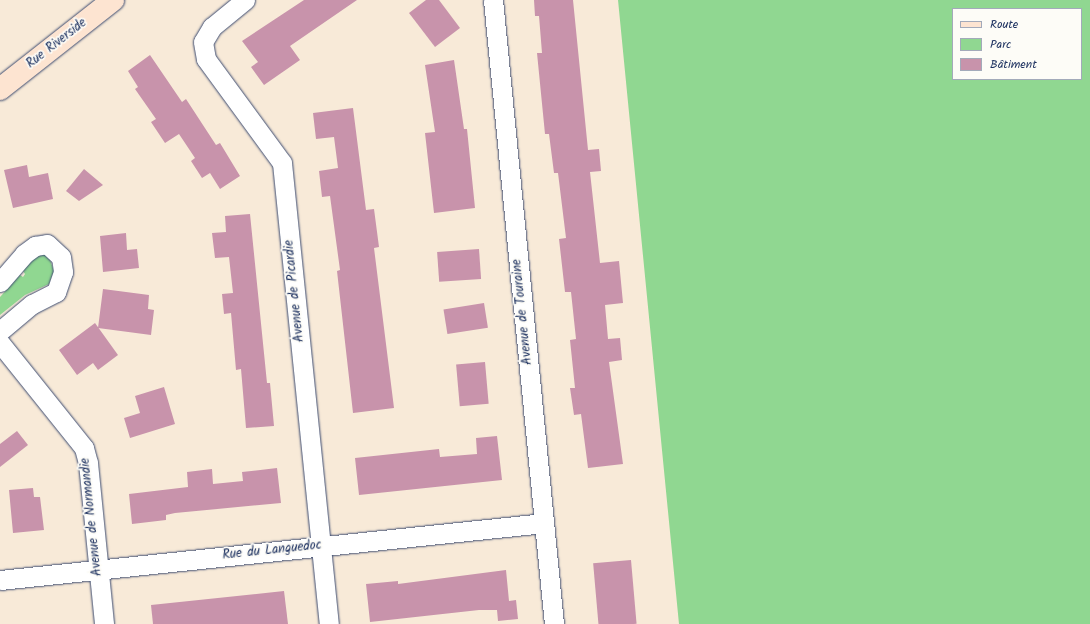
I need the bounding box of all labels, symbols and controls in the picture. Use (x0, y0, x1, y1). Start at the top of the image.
legend (952, 8, 1082, 80)
text: Route (990, 15, 1018, 34)
street label: Rue Riverside (24, 16, 90, 72)
text: Parc (990, 35, 1011, 54)
text: Bâtiment (990, 55, 1037, 74)
street label: Avenue de Picardie (282, 239, 308, 343)
street label: Avenue de Touraine (510, 258, 536, 366)
street label: Avenue de Normandie (78, 457, 106, 577)
street label: Rue du Languedoc (222, 538, 322, 564)

